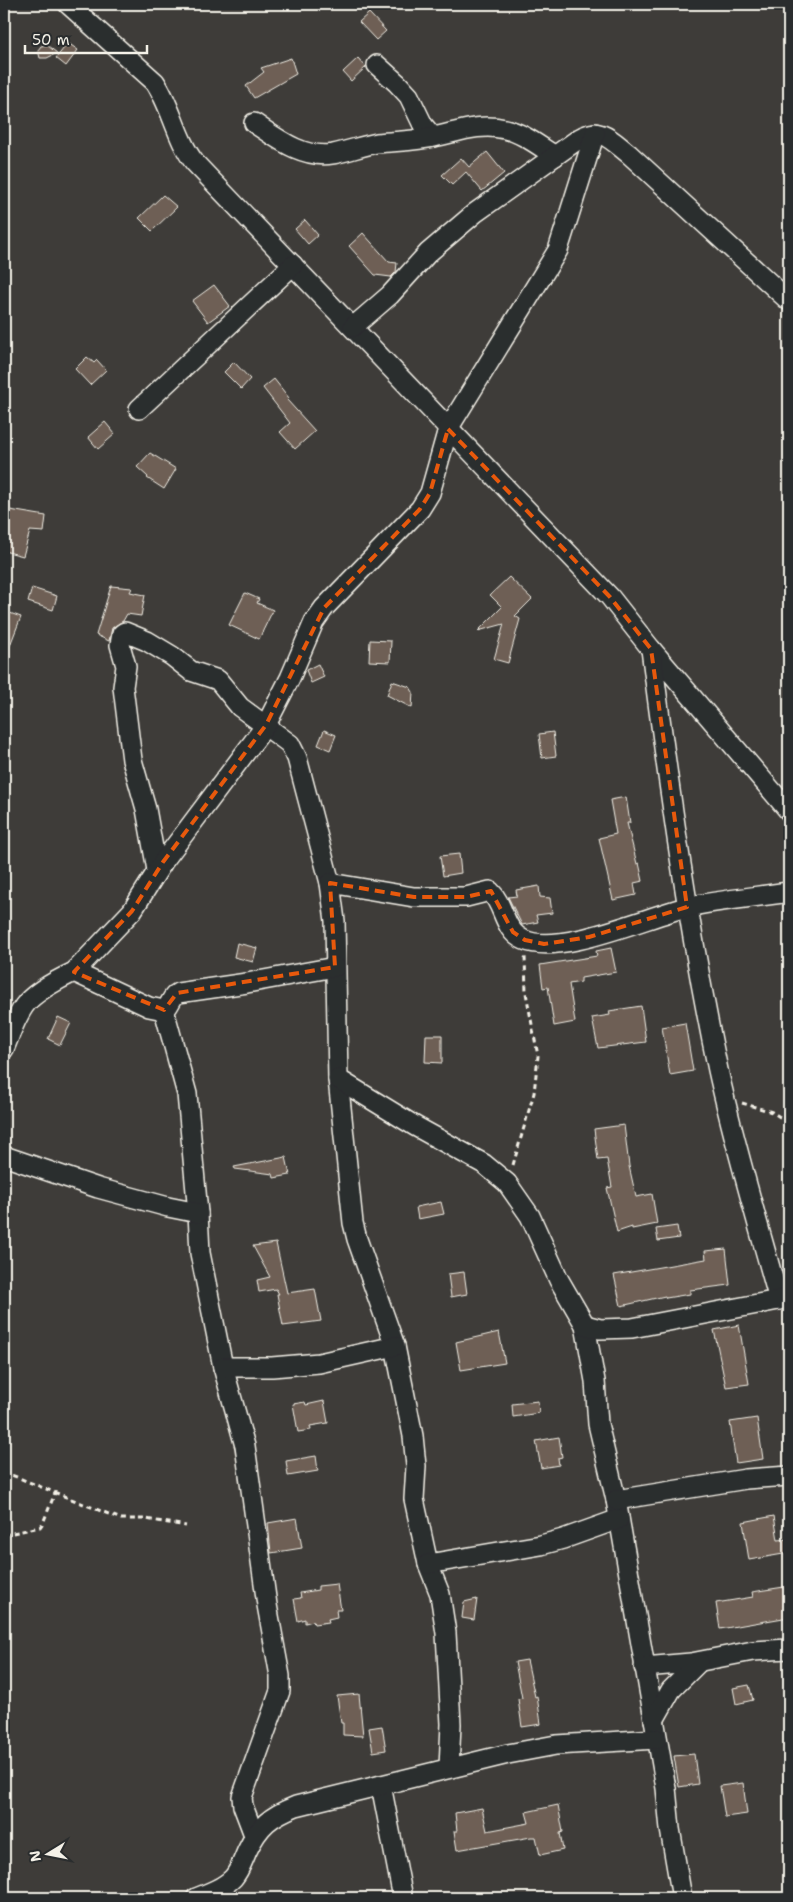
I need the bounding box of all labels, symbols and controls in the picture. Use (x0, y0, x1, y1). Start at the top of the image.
scale bar (25, 22, 148, 54)
text: 50 m (32, 30, 70, 50)
north arrow (22, 1830, 72, 1880)
text: N (25, 1849, 45, 1863)

